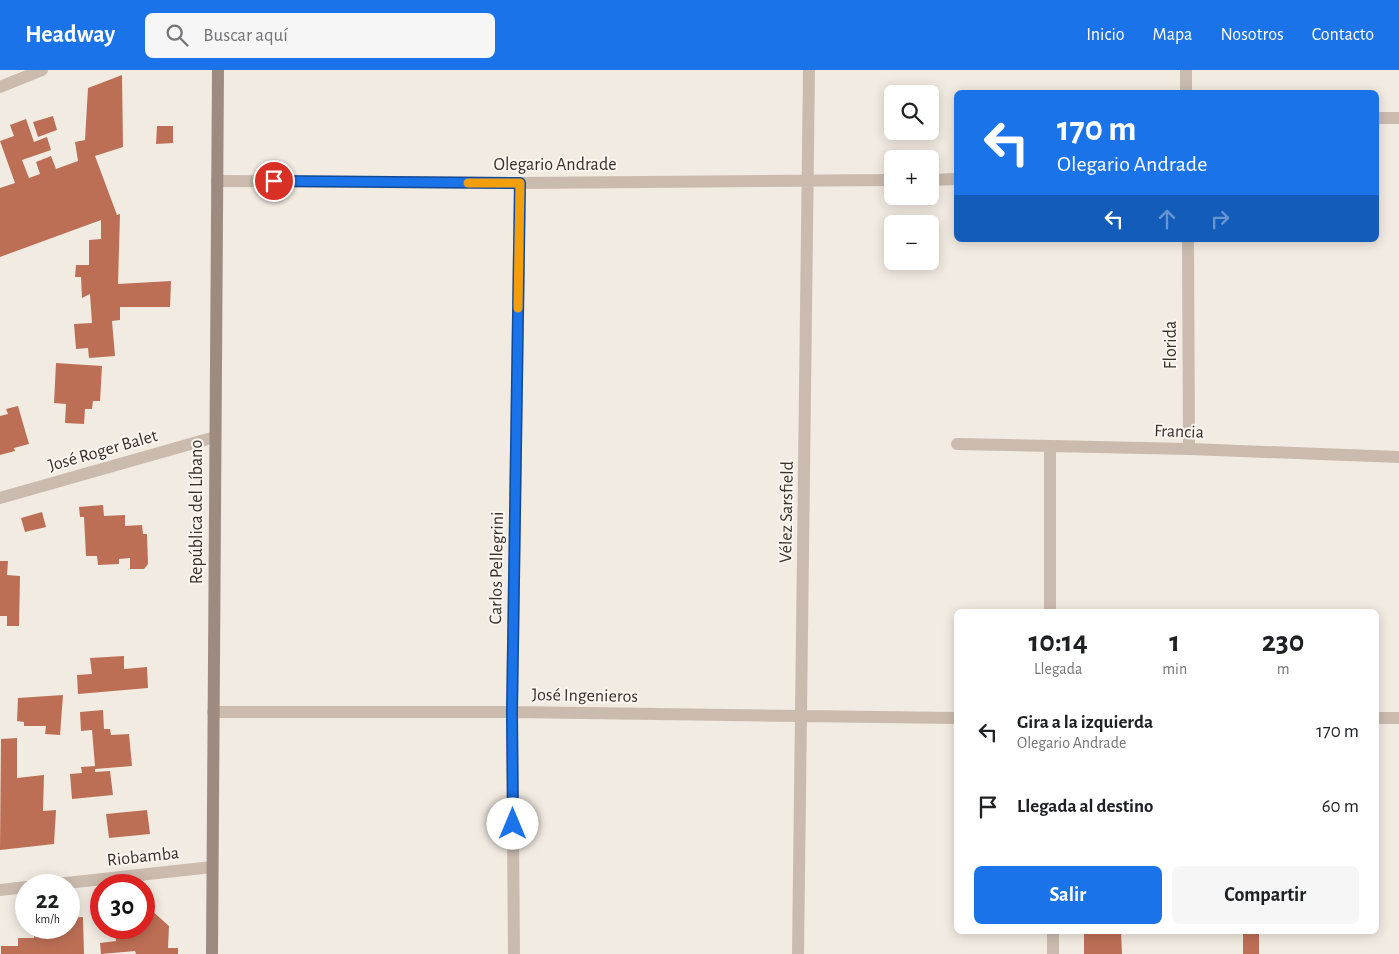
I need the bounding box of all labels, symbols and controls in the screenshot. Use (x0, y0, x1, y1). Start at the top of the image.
search box (145, 13, 495, 58)
icon: search (163, 21, 191, 49)
text: Headway (25, 23, 115, 47)
text: Buscar aquí (203, 26, 288, 45)
text: Inicio (1086, 26, 1125, 44)
text: Mapa (1153, 26, 1192, 44)
text: Nosotros (1220, 26, 1284, 44)
text: Contacto (1312, 26, 1374, 44)
map controls (884, 85, 939, 270)
button: search (884, 85, 939, 140)
icon: left (974, 110, 1039, 175)
text: 170 m (1057, 112, 1137, 147)
button: + (884, 150, 939, 205)
text: Olegario Andrade (1057, 153, 1207, 175)
street label: Olegario Andrade (493, 156, 617, 174)
pin (253, 160, 295, 202)
icon: arrive (260, 167, 288, 195)
icon: left (1100, 205, 1128, 233)
icon: ahead (1153, 205, 1181, 233)
icon: right (1206, 205, 1234, 233)
button: − (884, 215, 939, 270)
street label: Florida (1162, 321, 1180, 369)
street label: Francia (1154, 422, 1204, 442)
street label: José Roger Balet (46, 427, 160, 475)
street label: República del Líbano (188, 440, 206, 584)
street label: Vélez Sarsfield (777, 461, 797, 563)
street label: Carlos Pellegrini (487, 511, 507, 625)
text: 10:14 (1029, 627, 1088, 657)
text: 1 (1169, 627, 1180, 657)
text: 230 (1262, 627, 1304, 657)
text: Llegada (1034, 661, 1082, 677)
text: min (1162, 661, 1187, 677)
text: m (1277, 661, 1289, 677)
street label: José Ingenieros (532, 686, 638, 706)
text: Gira a la izquierda (1017, 713, 1153, 732)
icon: left (974, 718, 1002, 746)
text: 170 m (1316, 722, 1359, 741)
text: Olegario Andrade (1017, 735, 1126, 751)
icon: arrive (974, 793, 1002, 821)
position arrow (486, 797, 538, 849)
text: Llegada al destino (1017, 797, 1154, 816)
text: 60 m (1322, 797, 1359, 816)
street label: Riobamba (106, 844, 180, 870)
button: Salir (974, 866, 1162, 924)
button: Compartir (1172, 866, 1359, 924)
speed limit sign: 30 (90, 874, 155, 939)
text: 22 (36, 888, 59, 913)
text: km/h (35, 913, 60, 925)

